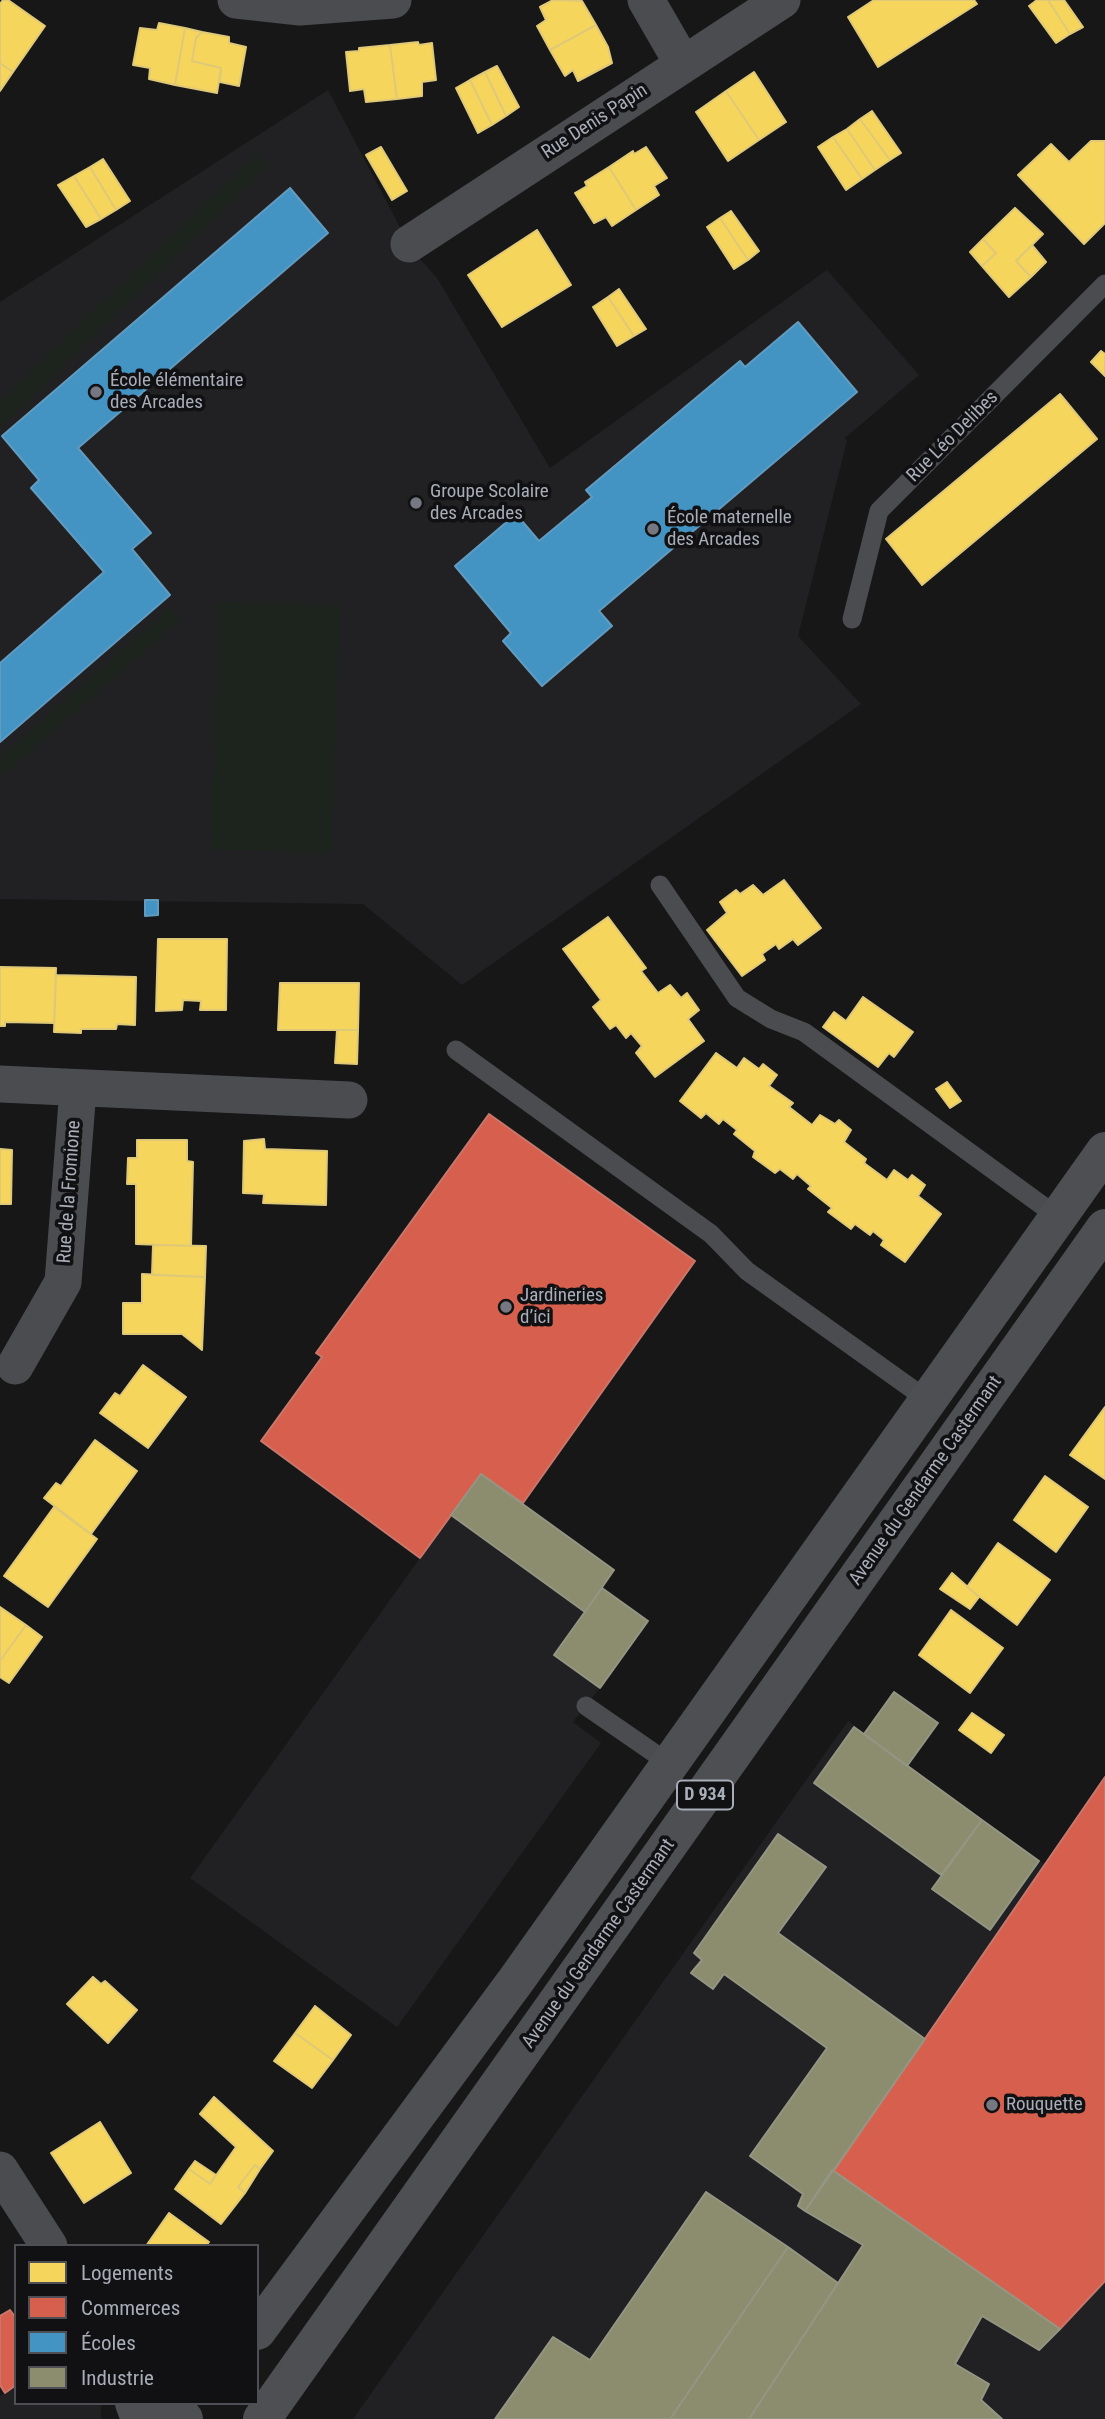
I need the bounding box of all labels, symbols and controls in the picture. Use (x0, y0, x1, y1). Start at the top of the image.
street label: Rue Denis Papin (538, 79, 652, 165)
place label: École élémentaire des Arcades (110, 370, 243, 414)
marker: École élémentaire des Arcades (88, 384, 104, 400)
street label: Rue Léo Delibes (903, 387, 1003, 487)
place label: Groupe Scolaire des Arcades (430, 481, 549, 525)
marker: Groupe Scolaire des Arcades (408, 495, 424, 511)
place label: École maternelle des Arcades (667, 507, 792, 551)
marker: École maternelle des Arcades (645, 521, 661, 537)
street label: Rue de la Fromione (54, 1120, 86, 1264)
place label: Jardineries d’ici (520, 1285, 604, 1329)
marker: Jardineries d’ici (498, 1299, 514, 1315)
street label: Avenue du Gendarme Castermant (845, 1372, 1007, 1590)
road number: D 934 (677, 1780, 733, 1810)
street label: Avenue du Gendarme Castermant (518, 1835, 680, 2053)
place label: Rouquette (1006, 2094, 1083, 2116)
marker: Rouquette (984, 2097, 1000, 2113)
legend (14, 2244, 259, 2405)
text: Logements (81, 2261, 173, 2285)
text: Commerces (81, 2296, 180, 2320)
text: Écoles (81, 2331, 136, 2355)
text: Industrie (81, 2366, 154, 2390)

